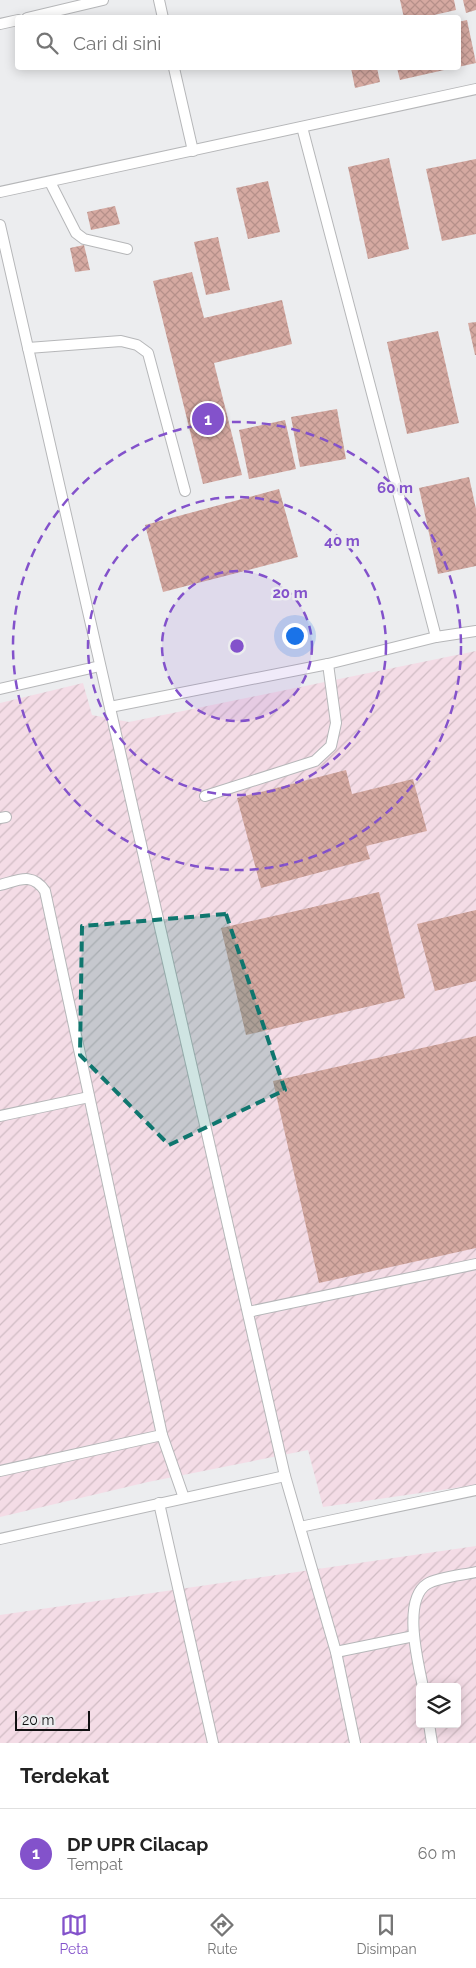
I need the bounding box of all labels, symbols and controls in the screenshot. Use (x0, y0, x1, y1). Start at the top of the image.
search box (15, 15, 461, 70)
icon: search (33, 29, 61, 57)
text: Cari di sini (73, 32, 161, 54)
pin: 1 (192, 400, 224, 438)
text: 60 m (377, 479, 413, 497)
text: 40 m (324, 532, 360, 550)
text: 20 m (272, 584, 308, 602)
your location (282, 623, 308, 649)
centre of rings (228, 637, 246, 655)
map controls (416, 1683, 461, 1728)
button: layers (416, 1683, 461, 1728)
scale bar (15, 1708, 90, 1731)
text: 20 m (22, 1712, 54, 1728)
text: Terdekat (20, 1763, 109, 1788)
text: DP UPR Cilacap (67, 1833, 208, 1855)
text: 1 (32, 1844, 40, 1863)
text: 60 m (418, 1844, 456, 1863)
text: Tempat (67, 1855, 123, 1874)
tab: Peta (59, 1911, 88, 1957)
tab: Rute (207, 1911, 238, 1957)
tab: Disimpan (356, 1911, 417, 1957)

